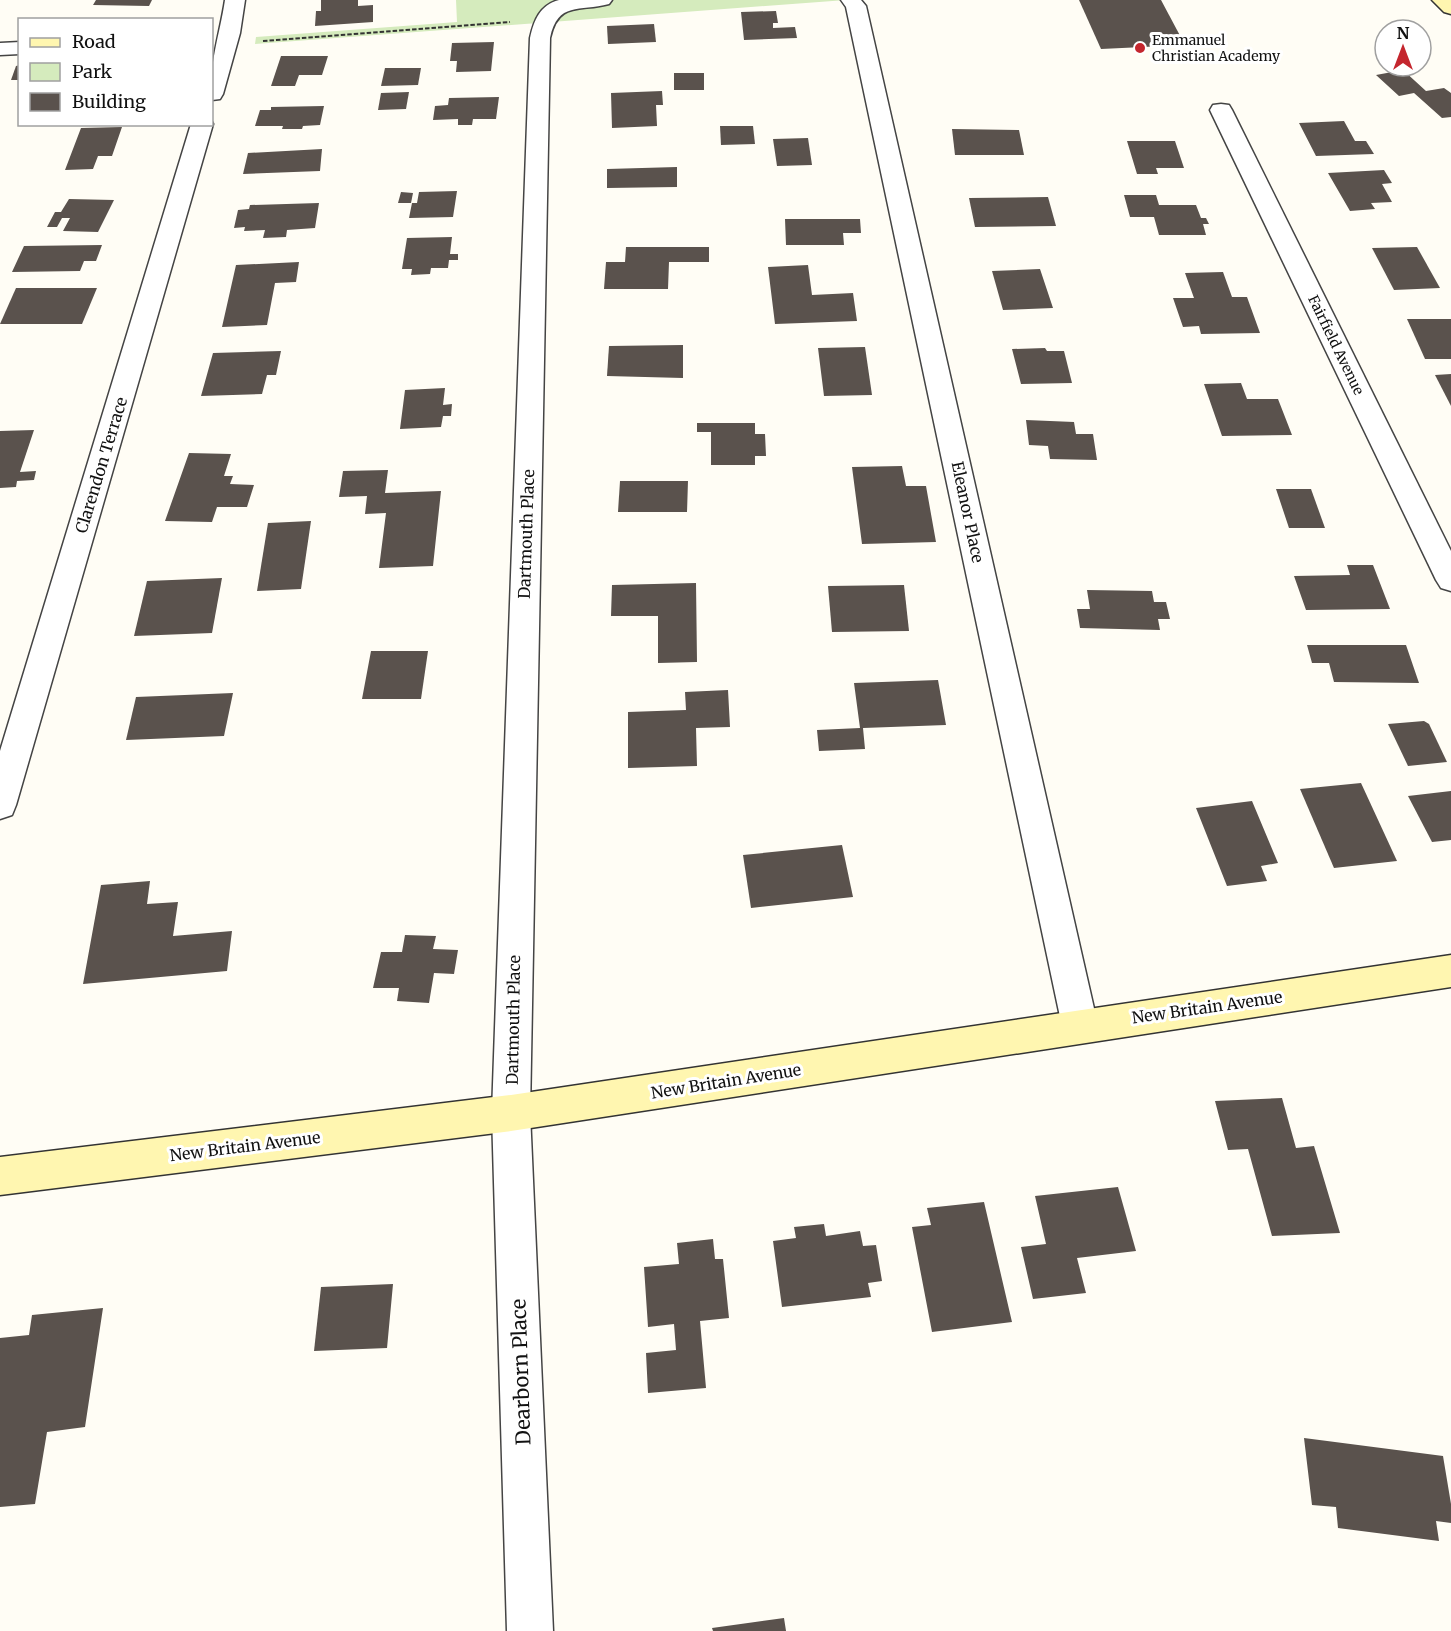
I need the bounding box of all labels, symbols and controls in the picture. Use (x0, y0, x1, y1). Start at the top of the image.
legend (18, 18, 213, 126)
north arrow (1373, 18, 1433, 78)
text: N (1397, 23, 1410, 43)
text: Road (72, 30, 116, 53)
place label: Emmanuel Christian Academy (1152, 31, 1281, 65)
marker: Emmanuel Christian Academy (1133, 41, 1147, 55)
text: Park (72, 60, 113, 83)
text: Building (72, 90, 146, 113)
street label: Fairfield Avenue (1304, 292, 1368, 398)
street label: Clarendon Terrace (71, 394, 131, 536)
street label: Eleanor Place (948, 460, 988, 564)
street label: Dartmouth Place (514, 469, 538, 599)
street label: Dartmouth Place (502, 955, 524, 1085)
street label: New Britain Avenue (1131, 987, 1283, 1027)
street label: New Britain Avenue (650, 1059, 802, 1103)
street label: New Britain Avenue (169, 1127, 321, 1165)
street label: Dearborn Place (505, 1298, 536, 1446)

